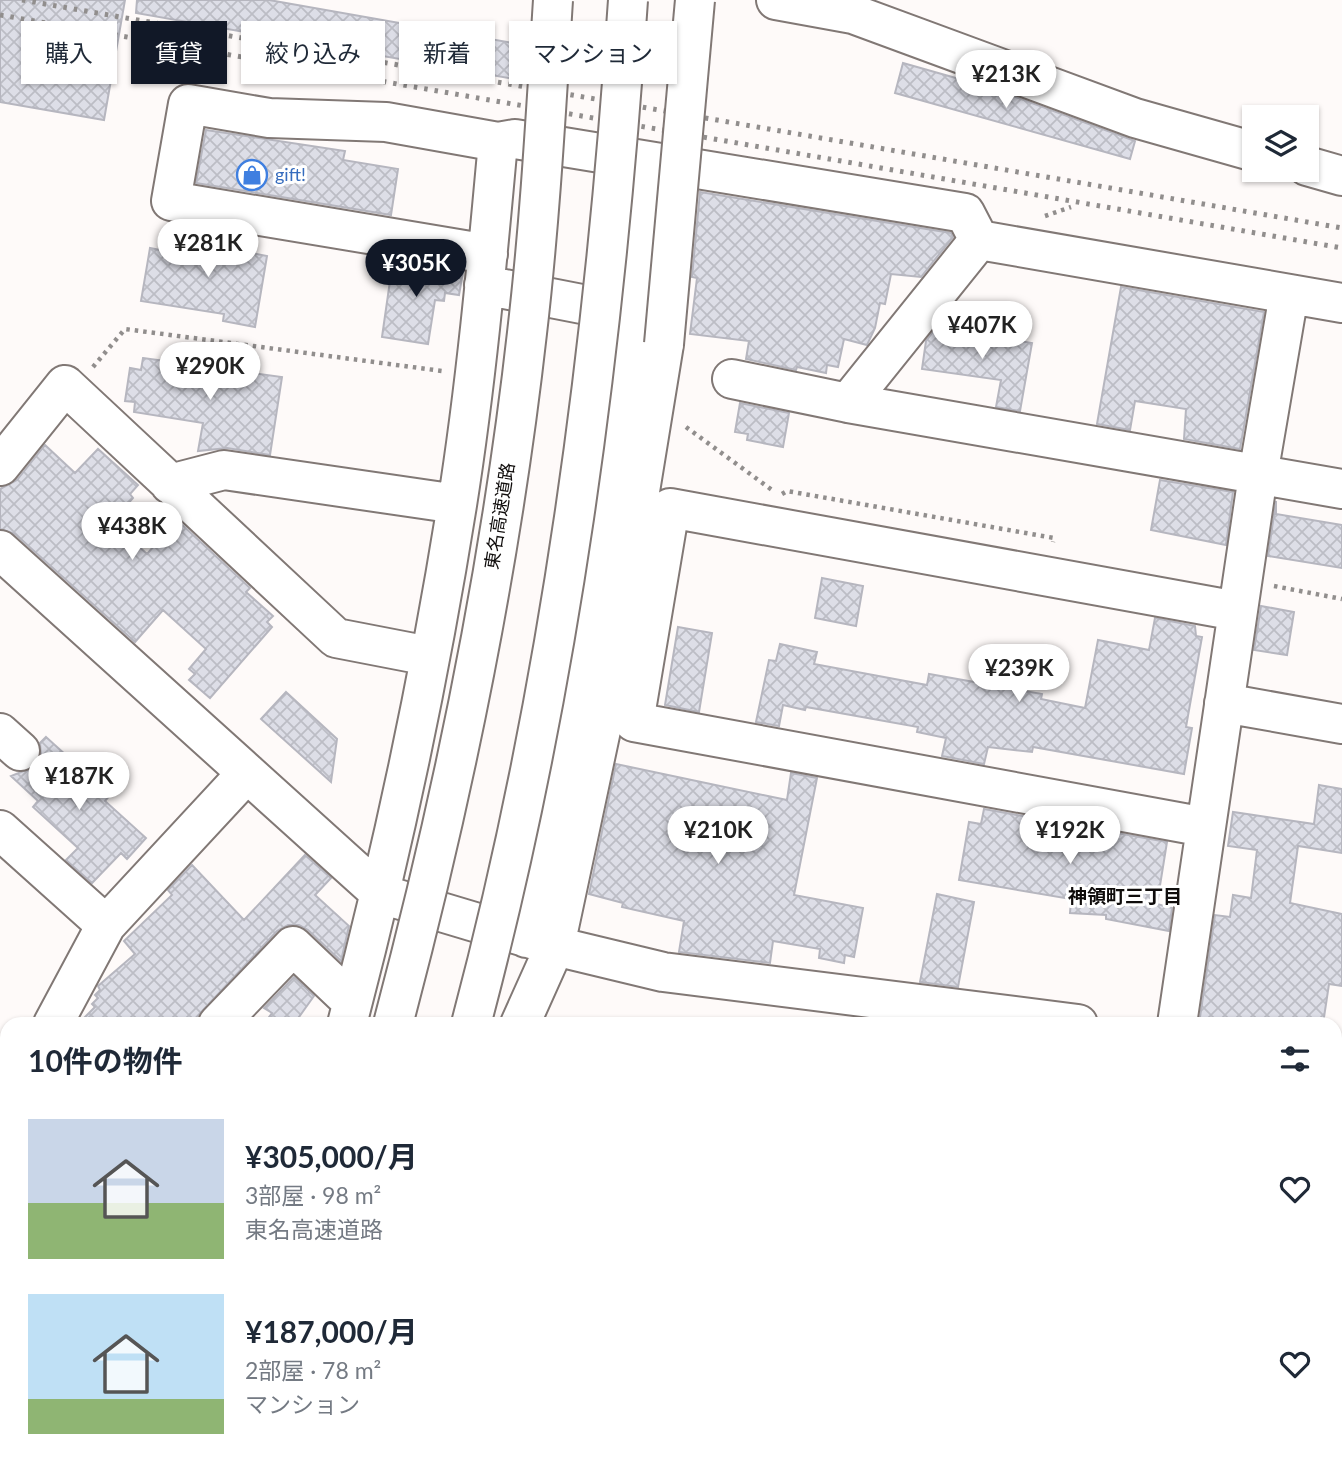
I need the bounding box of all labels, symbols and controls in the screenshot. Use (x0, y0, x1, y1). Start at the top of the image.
chip: 購入 (21, 21, 117, 84)
chip: 賃貸 (131, 21, 227, 84)
chip: 絞り込み (241, 21, 385, 84)
chip: 新着 (399, 21, 495, 84)
chip: マンション (509, 21, 677, 84)
pin: ¥213K (957, 50, 1055, 110)
text: ¥213K (971, 59, 1041, 87)
map controls (1242, 105, 1319, 182)
button: layers (1242, 105, 1319, 182)
shop icon: gift! (235, 158, 269, 192)
place label: gift! (275, 163, 306, 185)
pin: ¥281K (159, 219, 257, 279)
text: ¥281K (173, 228, 243, 256)
pin: ¥305K (367, 240, 465, 299)
text: ¥305K (381, 248, 451, 276)
pin: ¥407K (933, 302, 1031, 361)
text: ¥407K (947, 310, 1017, 338)
pin: ¥290K (161, 342, 259, 402)
text: ¥290K (175, 351, 245, 379)
street label: 東名高速道路 (480, 461, 518, 571)
pin: ¥438K (83, 503, 181, 562)
text: ¥438K (97, 511, 167, 539)
pin: ¥239K (970, 644, 1068, 704)
text: ¥239K (984, 653, 1054, 681)
pin: ¥187K (30, 752, 128, 812)
text: ¥187K (44, 761, 114, 789)
pin: ¥210K (669, 806, 767, 866)
pin: ¥192K (1021, 806, 1119, 866)
text: ¥210K (683, 815, 753, 843)
text: ¥192K (1035, 815, 1105, 843)
district label: 神領町三丁目 (1068, 884, 1182, 907)
icon: filters (1276, 1040, 1314, 1078)
text: 10件の物件 (28, 1042, 183, 1078)
text: ¥305,000/月 (245, 1138, 418, 1174)
icon: home (84, 1147, 168, 1231)
icon: heart (1276, 1170, 1314, 1208)
text: 3部屋 · 98 m² (245, 1181, 381, 1209)
text: 東名高速道路 (245, 1215, 383, 1243)
text: ¥187,000/月 (245, 1313, 418, 1349)
icon: home (84, 1322, 168, 1406)
icon: heart (1276, 1345, 1314, 1383)
text: 2部屋 · 78 m² (245, 1356, 381, 1384)
text: マンション (245, 1390, 360, 1418)

